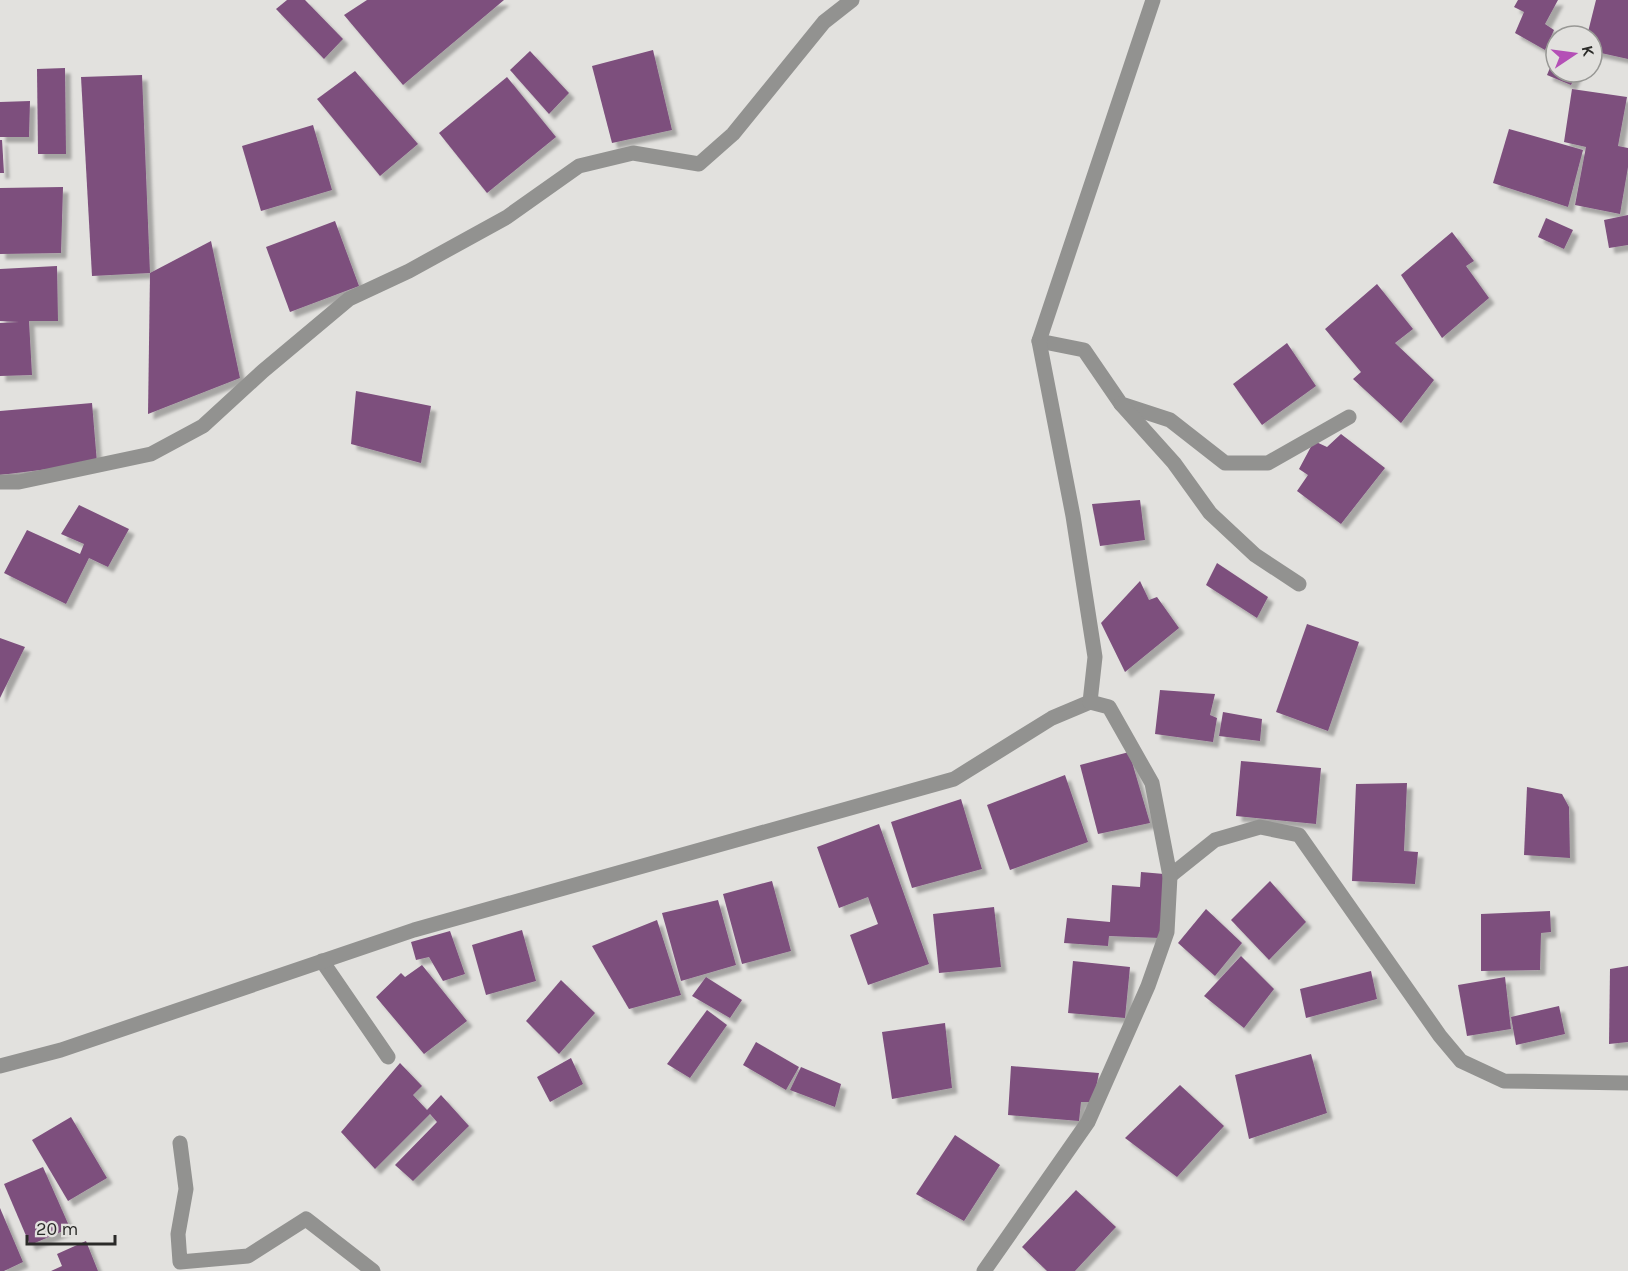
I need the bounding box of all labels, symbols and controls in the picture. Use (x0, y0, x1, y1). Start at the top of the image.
north arrow (1544, 24, 1604, 84)
text: K (1578, 44, 1599, 58)
scale bar (27, 1208, 116, 1246)
text: 20 m (36, 1218, 78, 1240)

